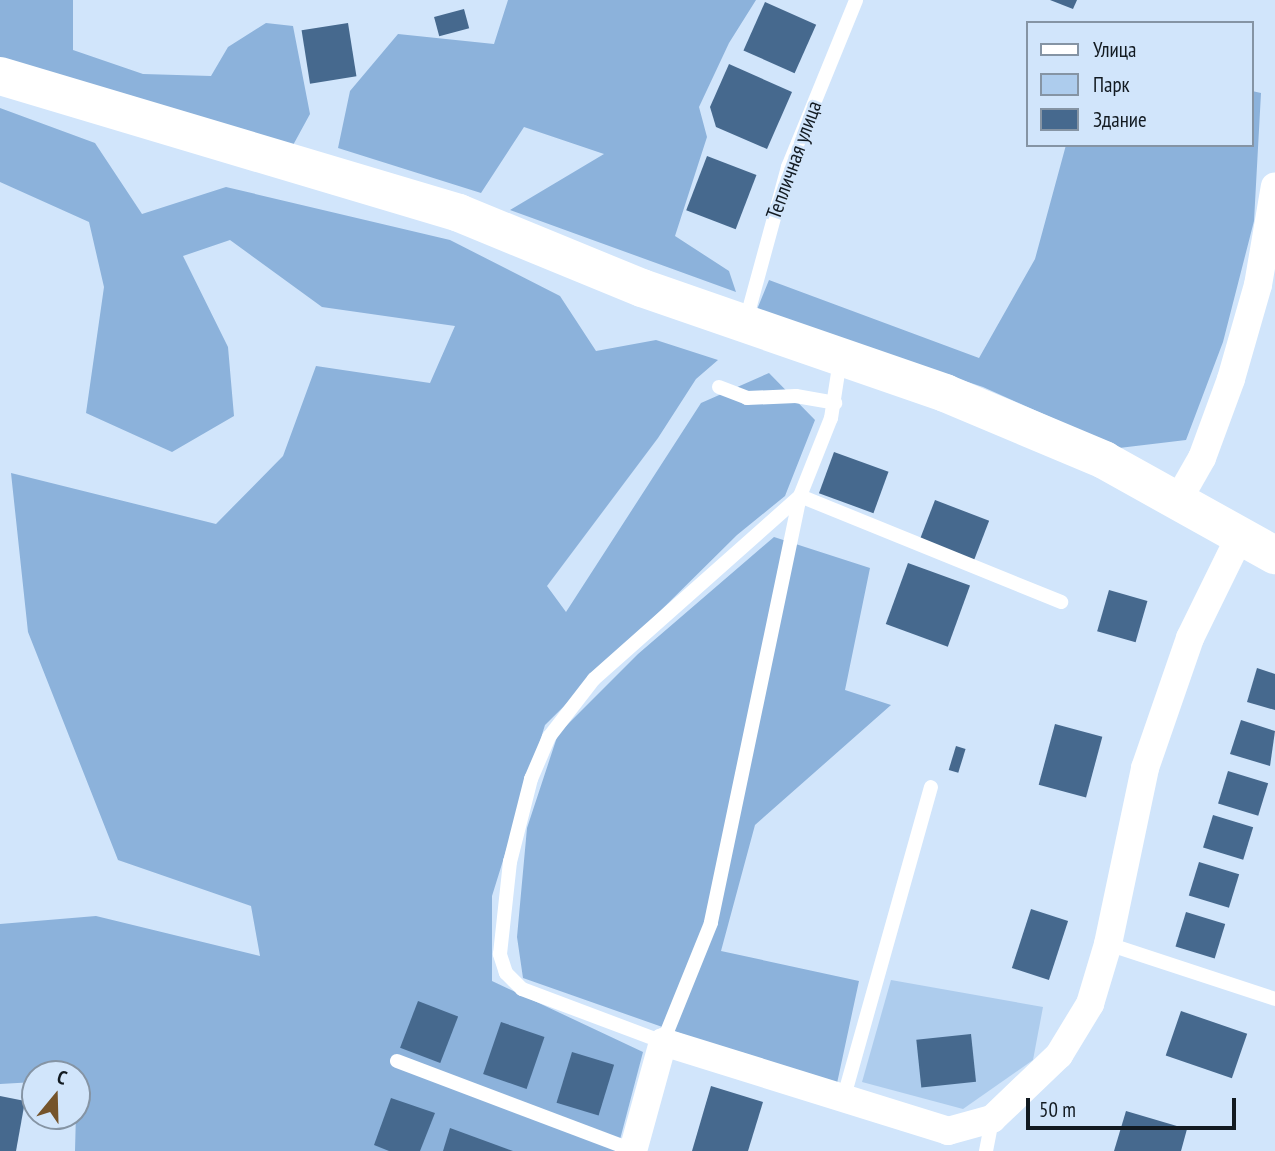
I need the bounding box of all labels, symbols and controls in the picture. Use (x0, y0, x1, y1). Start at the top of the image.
legend (1026, 21, 1254, 147)
text: Улица (1093, 36, 1136, 63)
text: Парк (1093, 71, 1130, 98)
street label: Тепличная улица (761, 97, 827, 223)
text: Здание (1093, 106, 1147, 133)
north arrow (21, 1060, 91, 1130)
text: С (54, 1064, 70, 1090)
scale bar (1030, 1084, 1240, 1128)
text: 50 m (1039, 1096, 1076, 1123)

